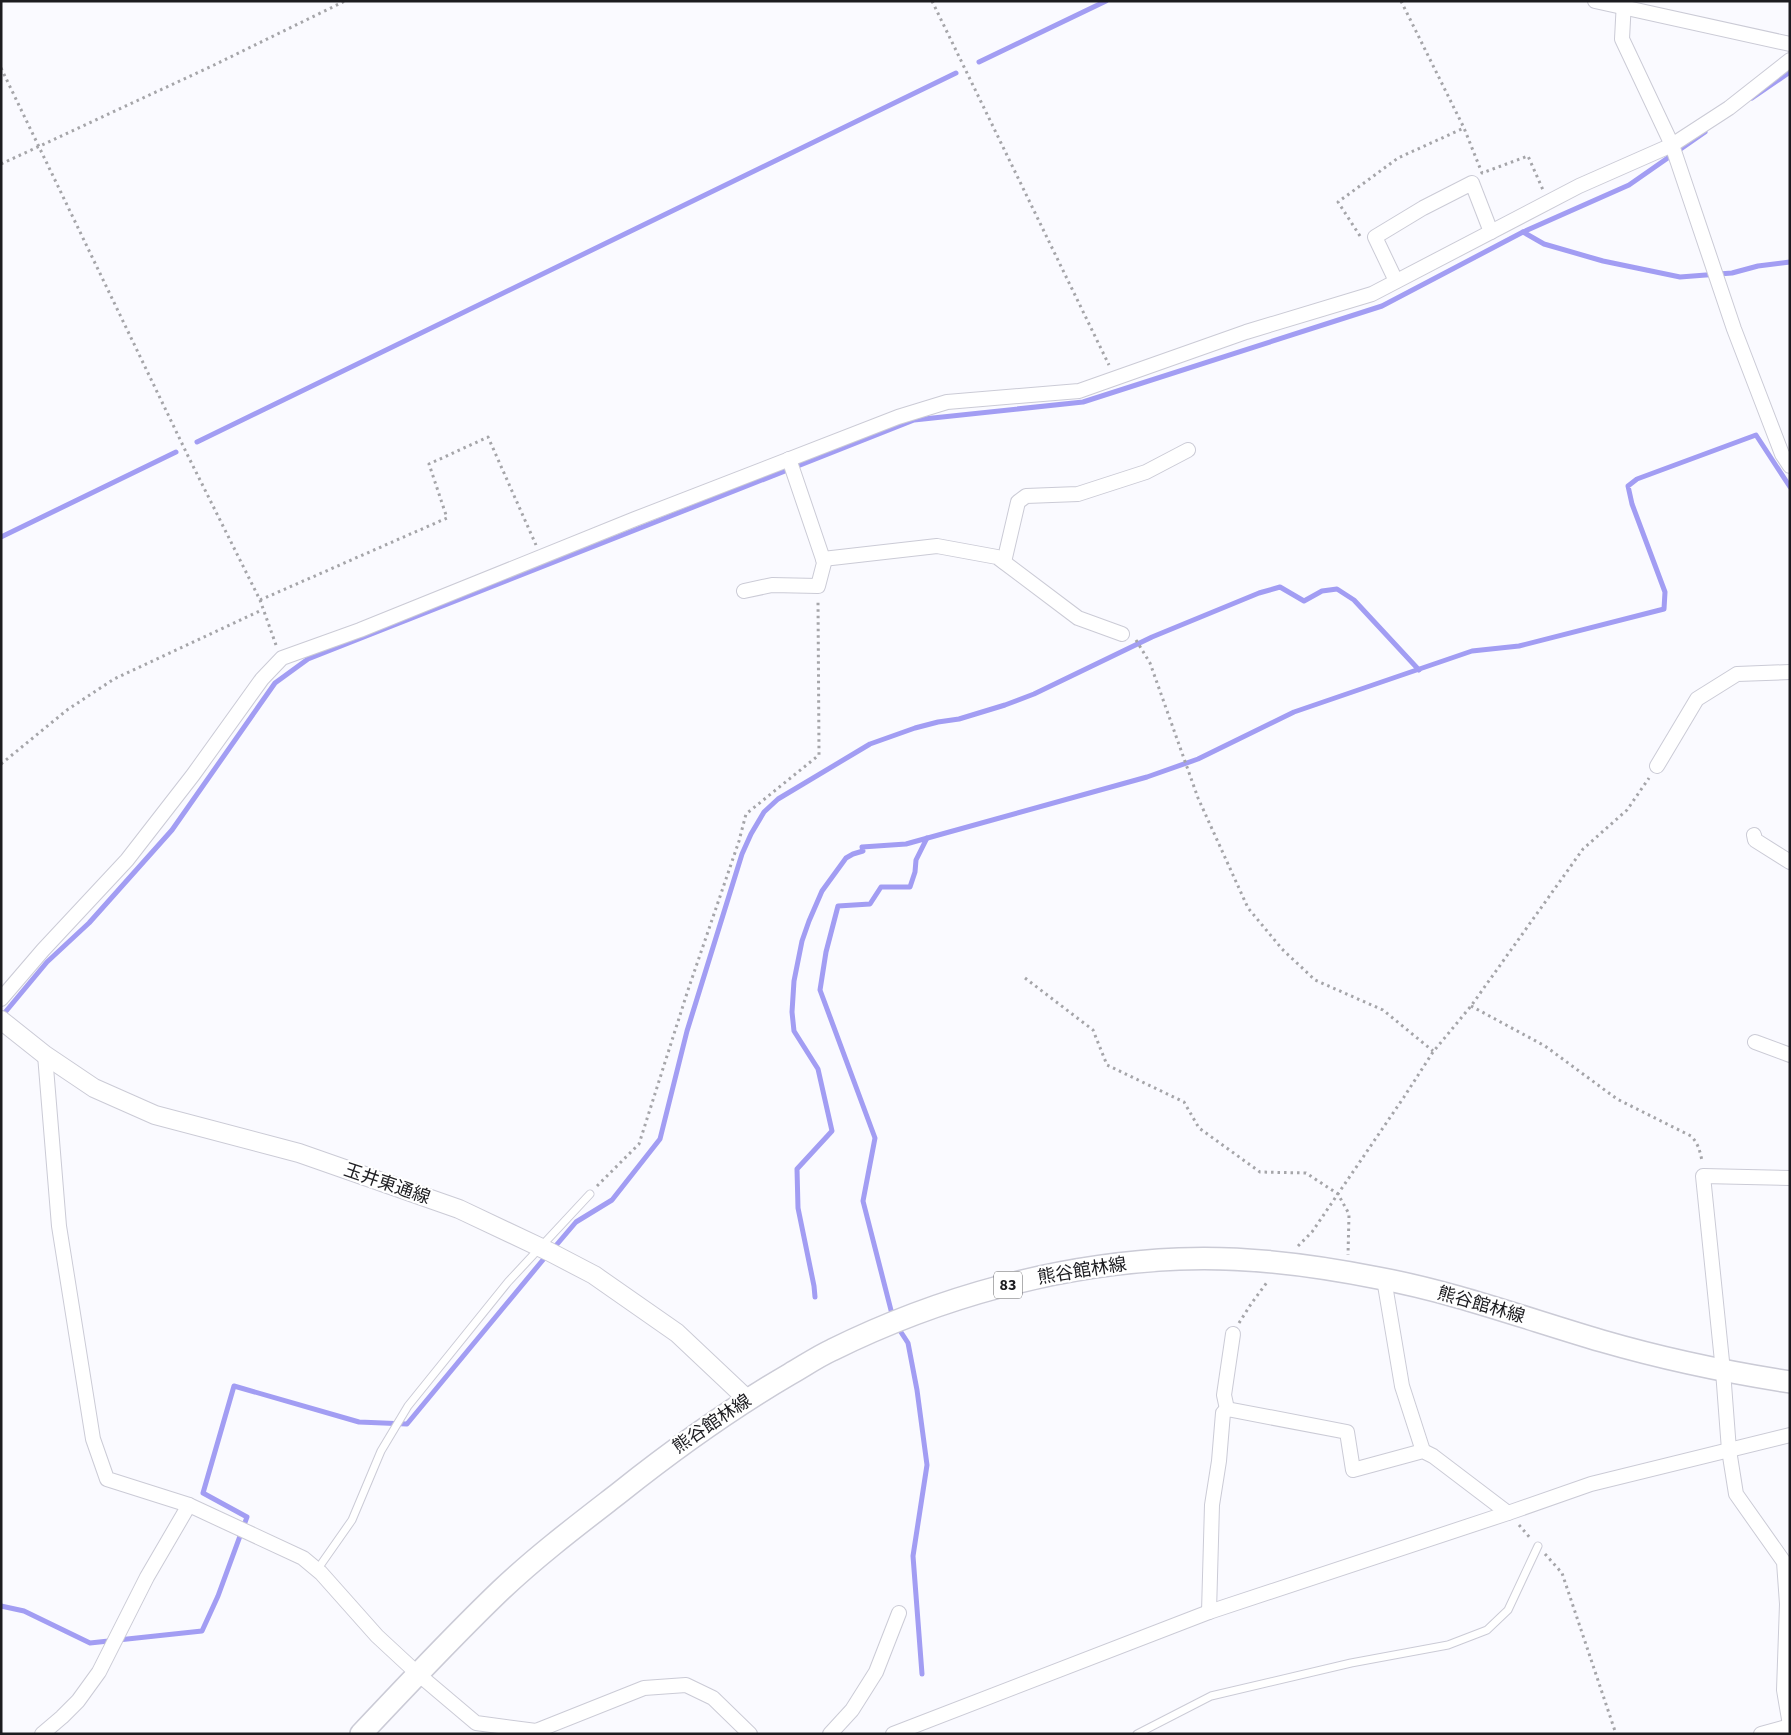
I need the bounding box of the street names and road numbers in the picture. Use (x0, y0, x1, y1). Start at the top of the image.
street label: 玉井東通線 (340, 1158, 434, 1210)
street label: 熊谷館林線 (1036, 1252, 1128, 1290)
road number: 83 (994, 1272, 1022, 1298)
street label: 熊谷館林線 (1434, 1281, 1528, 1329)
street label: 熊谷館林線 (668, 1388, 756, 1460)

